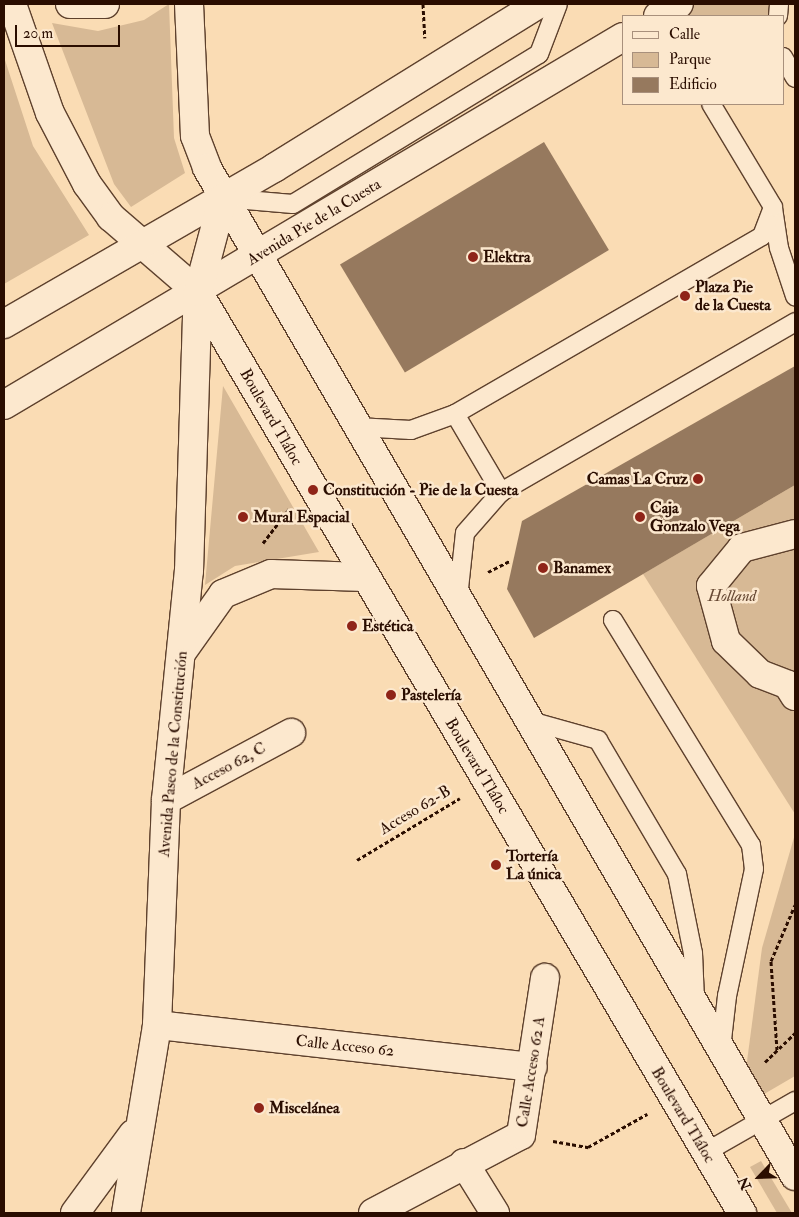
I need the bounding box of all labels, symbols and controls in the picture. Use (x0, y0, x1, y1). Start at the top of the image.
scale bar (18, 15, 122, 47)
legend (622, 15, 784, 105)
text: 20 m (23, 24, 53, 43)
text: Calle (669, 25, 700, 44)
text: Parque (669, 50, 711, 69)
text: Edificio (669, 75, 717, 94)
street label: Avenida Pie de la Cuesta (244, 174, 384, 270)
place label: Elektra (483, 247, 530, 267)
marker: Elektra (467, 251, 479, 263)
place label: Plaza Pie de la Cuesta (695, 277, 771, 315)
marker: Plaza Pie de la Cuesta (679, 290, 691, 302)
street label: Boulevard Tláloc (236, 365, 306, 469)
place label: Camas La Cruz (587, 469, 688, 489)
marker: Camas La Cruz (692, 473, 704, 485)
place label: Constitución - Pie de la Cuesta (323, 480, 518, 500)
marker: Constitución - Pie de la Cuesta (307, 484, 319, 496)
place label: Caja Gonzalo Vega (650, 498, 740, 536)
place label: Mural Espacial (253, 507, 350, 527)
marker: Mural Espacial (237, 511, 249, 523)
marker: Caja Gonzalo Vega (634, 511, 646, 523)
place label: Banamex (553, 558, 611, 578)
marker: Banamex (537, 562, 549, 574)
park label: Holland (708, 586, 756, 606)
place label: Estética (362, 616, 413, 636)
marker: Estética (346, 620, 358, 632)
street label: Avenida Paseo de la Constitución (154, 650, 192, 858)
place label: Pastelería (401, 685, 461, 705)
marker: Pastelería (385, 689, 397, 701)
street label: Boulevard Tláloc (441, 715, 513, 817)
street label: Acceso 62, C (189, 738, 269, 794)
street label: Acceso 62-B (376, 781, 454, 839)
place label: Tortería La única (506, 846, 561, 884)
marker: Tortería La única (490, 859, 502, 871)
street label: Calle Acceso 62 A (513, 1015, 549, 1129)
street label: Calle Acceso 62 (295, 1031, 395, 1061)
street label: Boulevard Tláloc (647, 1064, 719, 1166)
place label: Miscelánea (269, 1098, 340, 1118)
marker: Miscelánea (253, 1102, 265, 1114)
north arrow (734, 1152, 784, 1202)
text: N (735, 1174, 755, 1192)

